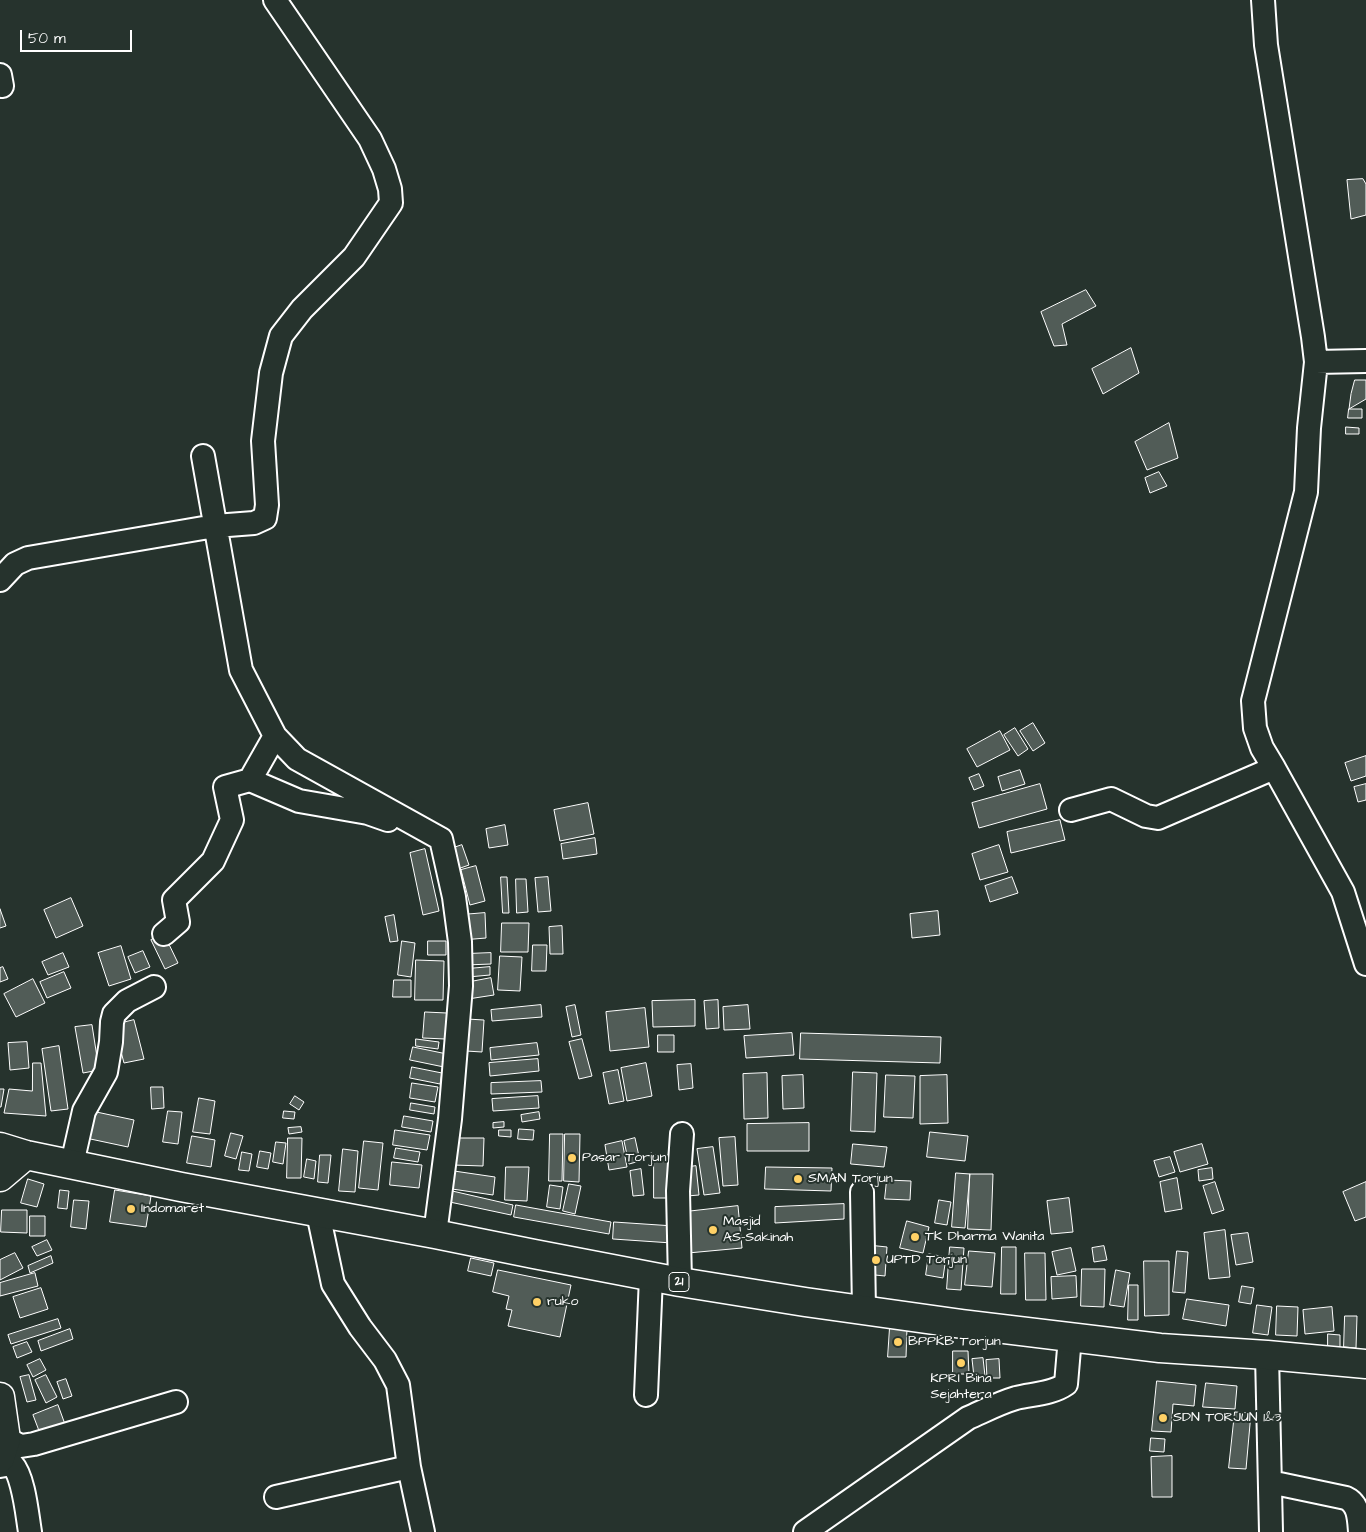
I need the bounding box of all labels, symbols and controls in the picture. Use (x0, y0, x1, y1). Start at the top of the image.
scale bar (22, 20, 135, 52)
text: 50 m (28, 28, 66, 49)
place label: Pasar Torjun (582, 1150, 666, 1166)
marker: Pasar Torjun (566, 1152, 578, 1164)
place label: SMAN Torjun (808, 1171, 893, 1187)
marker: SMAN Torjun (792, 1173, 804, 1185)
place label: Indomaret (141, 1201, 204, 1217)
marker: Indomaret (125, 1203, 137, 1215)
place label: Masjid AS-Sakinah (723, 1214, 793, 1246)
marker: Masjid AS-Sakinah (707, 1224, 719, 1236)
place label: TK Dharma Wanita (925, 1229, 1044, 1245)
marker: TK Dharma Wanita (909, 1231, 921, 1243)
place label: UPTD Torjun (886, 1252, 967, 1268)
marker: UPTD Torjun (870, 1254, 882, 1266)
road number: 21 (669, 1272, 689, 1291)
place label: ruko (547, 1294, 578, 1310)
marker: ruko (531, 1296, 543, 1308)
place label: BPPKB Torjun (908, 1334, 1001, 1350)
marker: BPPKB Torjun (892, 1336, 904, 1348)
marker: KPRI Bina Sejahtera (955, 1357, 967, 1369)
place label: KPRI Bina Sejahtera (930, 1371, 992, 1404)
place label: SDN TORJUN 1&3 (1173, 1410, 1281, 1426)
marker: SDN TORJUN 1&3 (1157, 1412, 1169, 1424)

